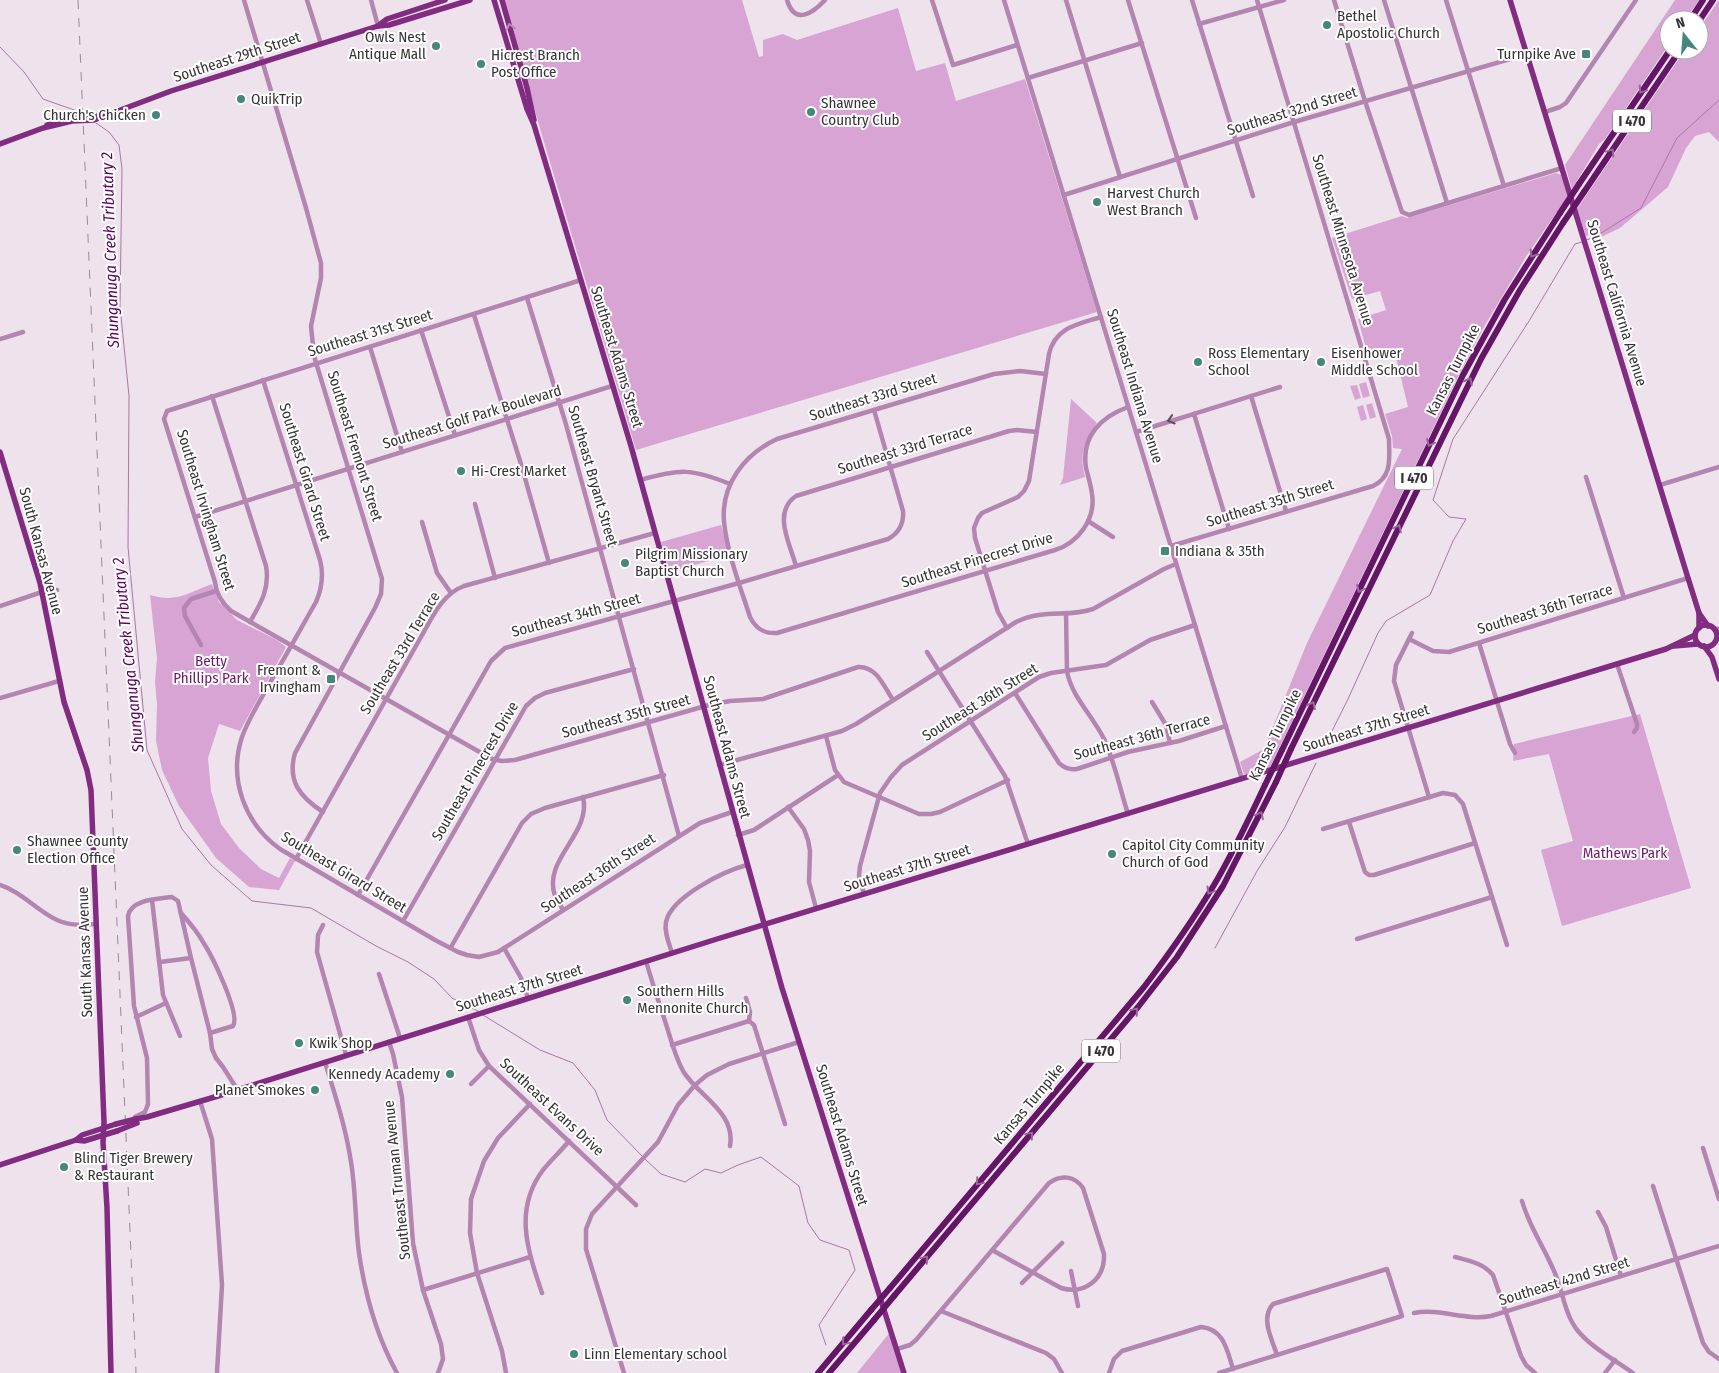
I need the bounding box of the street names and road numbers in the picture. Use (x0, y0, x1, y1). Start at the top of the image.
street label: Southeast 29th Street (171, 28, 303, 86)
street label: Southeast 32nd Street (1225, 83, 1359, 139)
road number: I 470 (1613, 110, 1651, 132)
street label: Southeast Minnesota Avenue (1308, 152, 1378, 328)
street label: Southeast California Avenue (1583, 218, 1651, 388)
street label: Southeast Adams Street (587, 284, 647, 430)
street label: Southeast 31st Street (306, 305, 435, 361)
street label: Southeast Indiana Avenue (1103, 307, 1167, 465)
street label: Kansas Turnpike (1422, 321, 1484, 419)
street label: Southeast Fremont Street (324, 369, 386, 523)
street label: Southeast 33rd Street (807, 369, 939, 425)
street label: Southeast Golf Park Boulevard (380, 381, 564, 453)
street label: Southeast Girard Street (275, 401, 335, 543)
street label: Southeast Bryant Street (564, 403, 622, 549)
street label: Southeast 33rd Terrace (836, 420, 974, 478)
street label: Southeast Irvingham Street (173, 427, 239, 593)
road number: I 470 (1395, 466, 1433, 489)
street label: Southeast 35th Street (1204, 475, 1336, 531)
street label: South Kansas Avenue (15, 485, 67, 617)
street label: Southeast Pinecrest Drive (899, 528, 1055, 592)
street label: Southeast 36th Terrace (1475, 580, 1615, 638)
street label: Southeast 33rd Terrace (356, 588, 444, 718)
street label: Southeast 34th Street (510, 589, 642, 641)
street label: Southeast 36th Street (919, 659, 1041, 745)
street label: Southeast Adams Street (699, 674, 755, 820)
street label: Kansas Turnpike (1245, 686, 1305, 784)
street label: Southeast 35th Street (560, 690, 692, 742)
street label: Southeast Pinecrest Drive (428, 698, 522, 844)
street label: Southeast 37th Street (1301, 700, 1432, 756)
street label: Southeast 36th Terrace (1072, 710, 1212, 764)
street label: Southeast Girard Street (278, 827, 410, 917)
street label: Southeast 36th Street (537, 829, 659, 917)
street label: Southeast 37th Street (842, 840, 973, 896)
street label: South Kansas Avenue (74, 886, 96, 1018)
street label: Southeast 37th Street (454, 960, 585, 1016)
road number: I 470 (1082, 1040, 1120, 1062)
street label: Southeast Evans Drive (496, 1054, 608, 1160)
street label: Kansas Turnpike (990, 1060, 1068, 1148)
street label: Southeast Adams Street (812, 1062, 872, 1208)
street label: Southeast Truman Avenue (380, 1099, 414, 1261)
street label: Southeast 42nd Street (1497, 1253, 1631, 1309)

